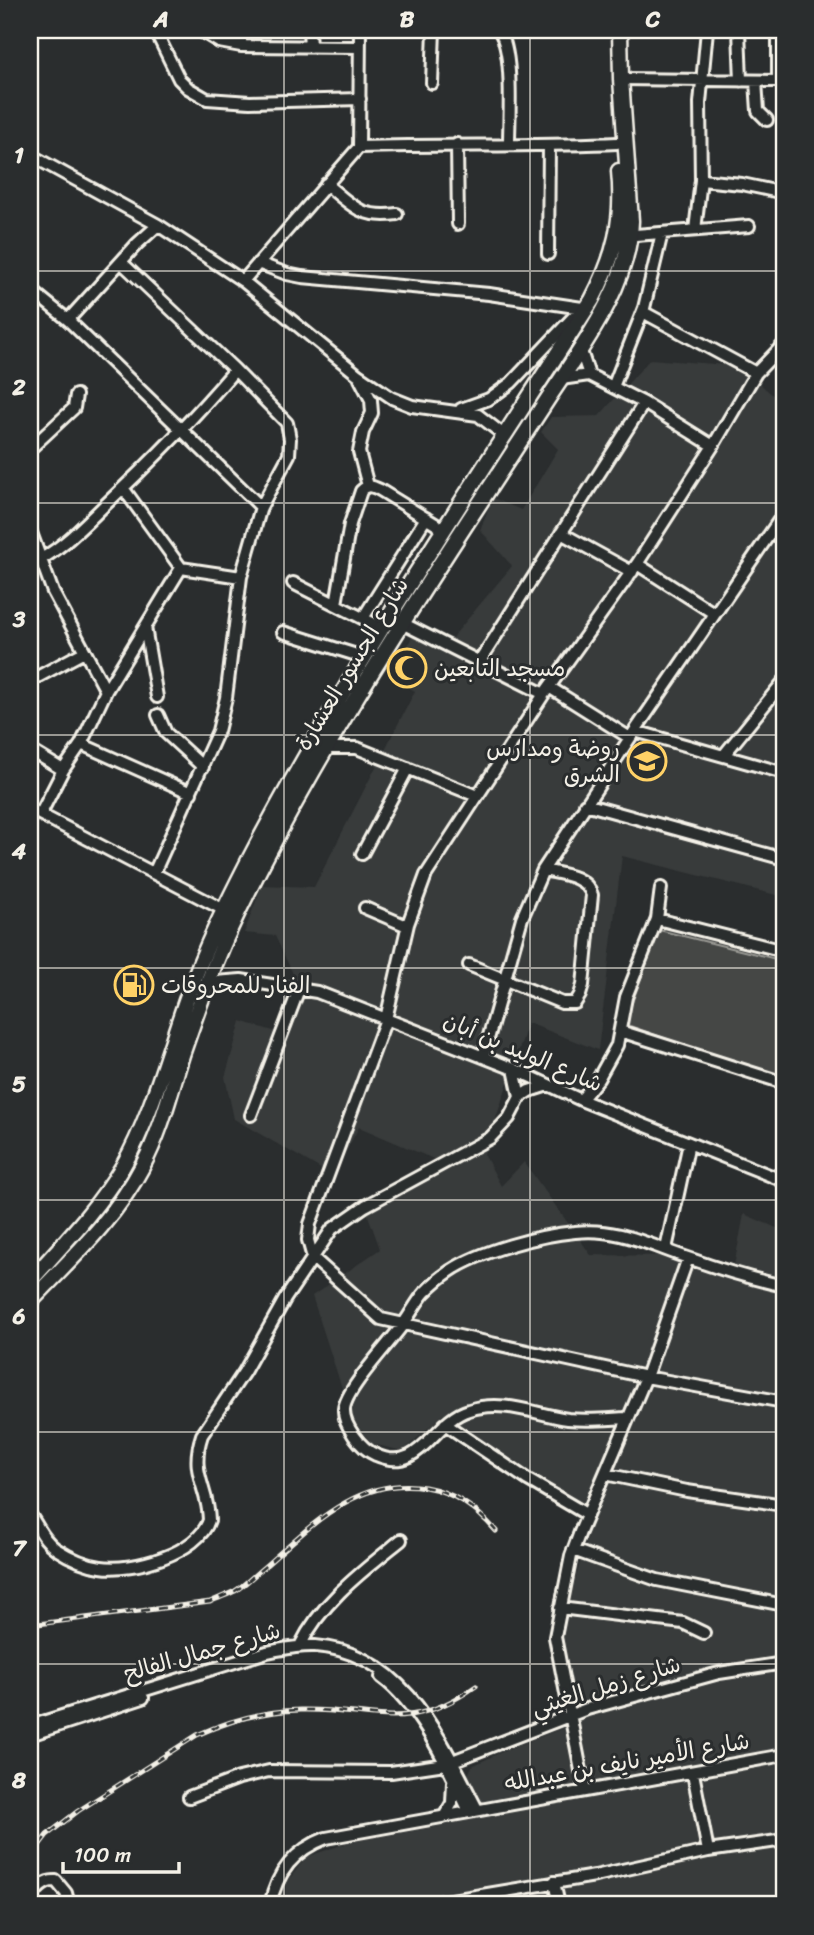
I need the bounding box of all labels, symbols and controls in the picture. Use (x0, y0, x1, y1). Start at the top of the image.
text: A (152, 0, 169, 40)
text: B (400, 0, 415, 40)
text: C (645, 0, 661, 40)
text: 1 (14, 135, 24, 176)
text: 2 (11, 367, 26, 408)
street label: شارع الجسور العشارة (284, 569, 420, 759)
text: 3 (12, 599, 26, 640)
mosque icon: مسجد التابعين (386, 647, 428, 689)
place label: مسجد التابعين (434, 648, 565, 689)
place label: روضة ومدارس الشرق (486, 728, 620, 795)
school or university icon: روضة ومدارس الشرق (626, 740, 668, 782)
text: 4 (11, 831, 27, 872)
fuel station icon: الفنار للمحروقات (113, 964, 155, 1006)
place label: الفنار للمحروقات (161, 965, 310, 1006)
street label: شارع الوليد بن أبان (437, 1000, 609, 1104)
text: 5 (12, 1064, 26, 1105)
text: 6 (11, 1296, 26, 1337)
text: 7 (12, 1528, 27, 1569)
street label: شارع جمال الفالح (118, 1610, 286, 1694)
street label: شارع زمل الغيثي (526, 1644, 686, 1728)
street label: شارع الأمير نايف بن عبدالله (501, 1720, 753, 1804)
text: 8 (11, 1760, 26, 1801)
scale bar (63, 1830, 178, 1874)
text: 100 m (74, 1836, 131, 1874)

